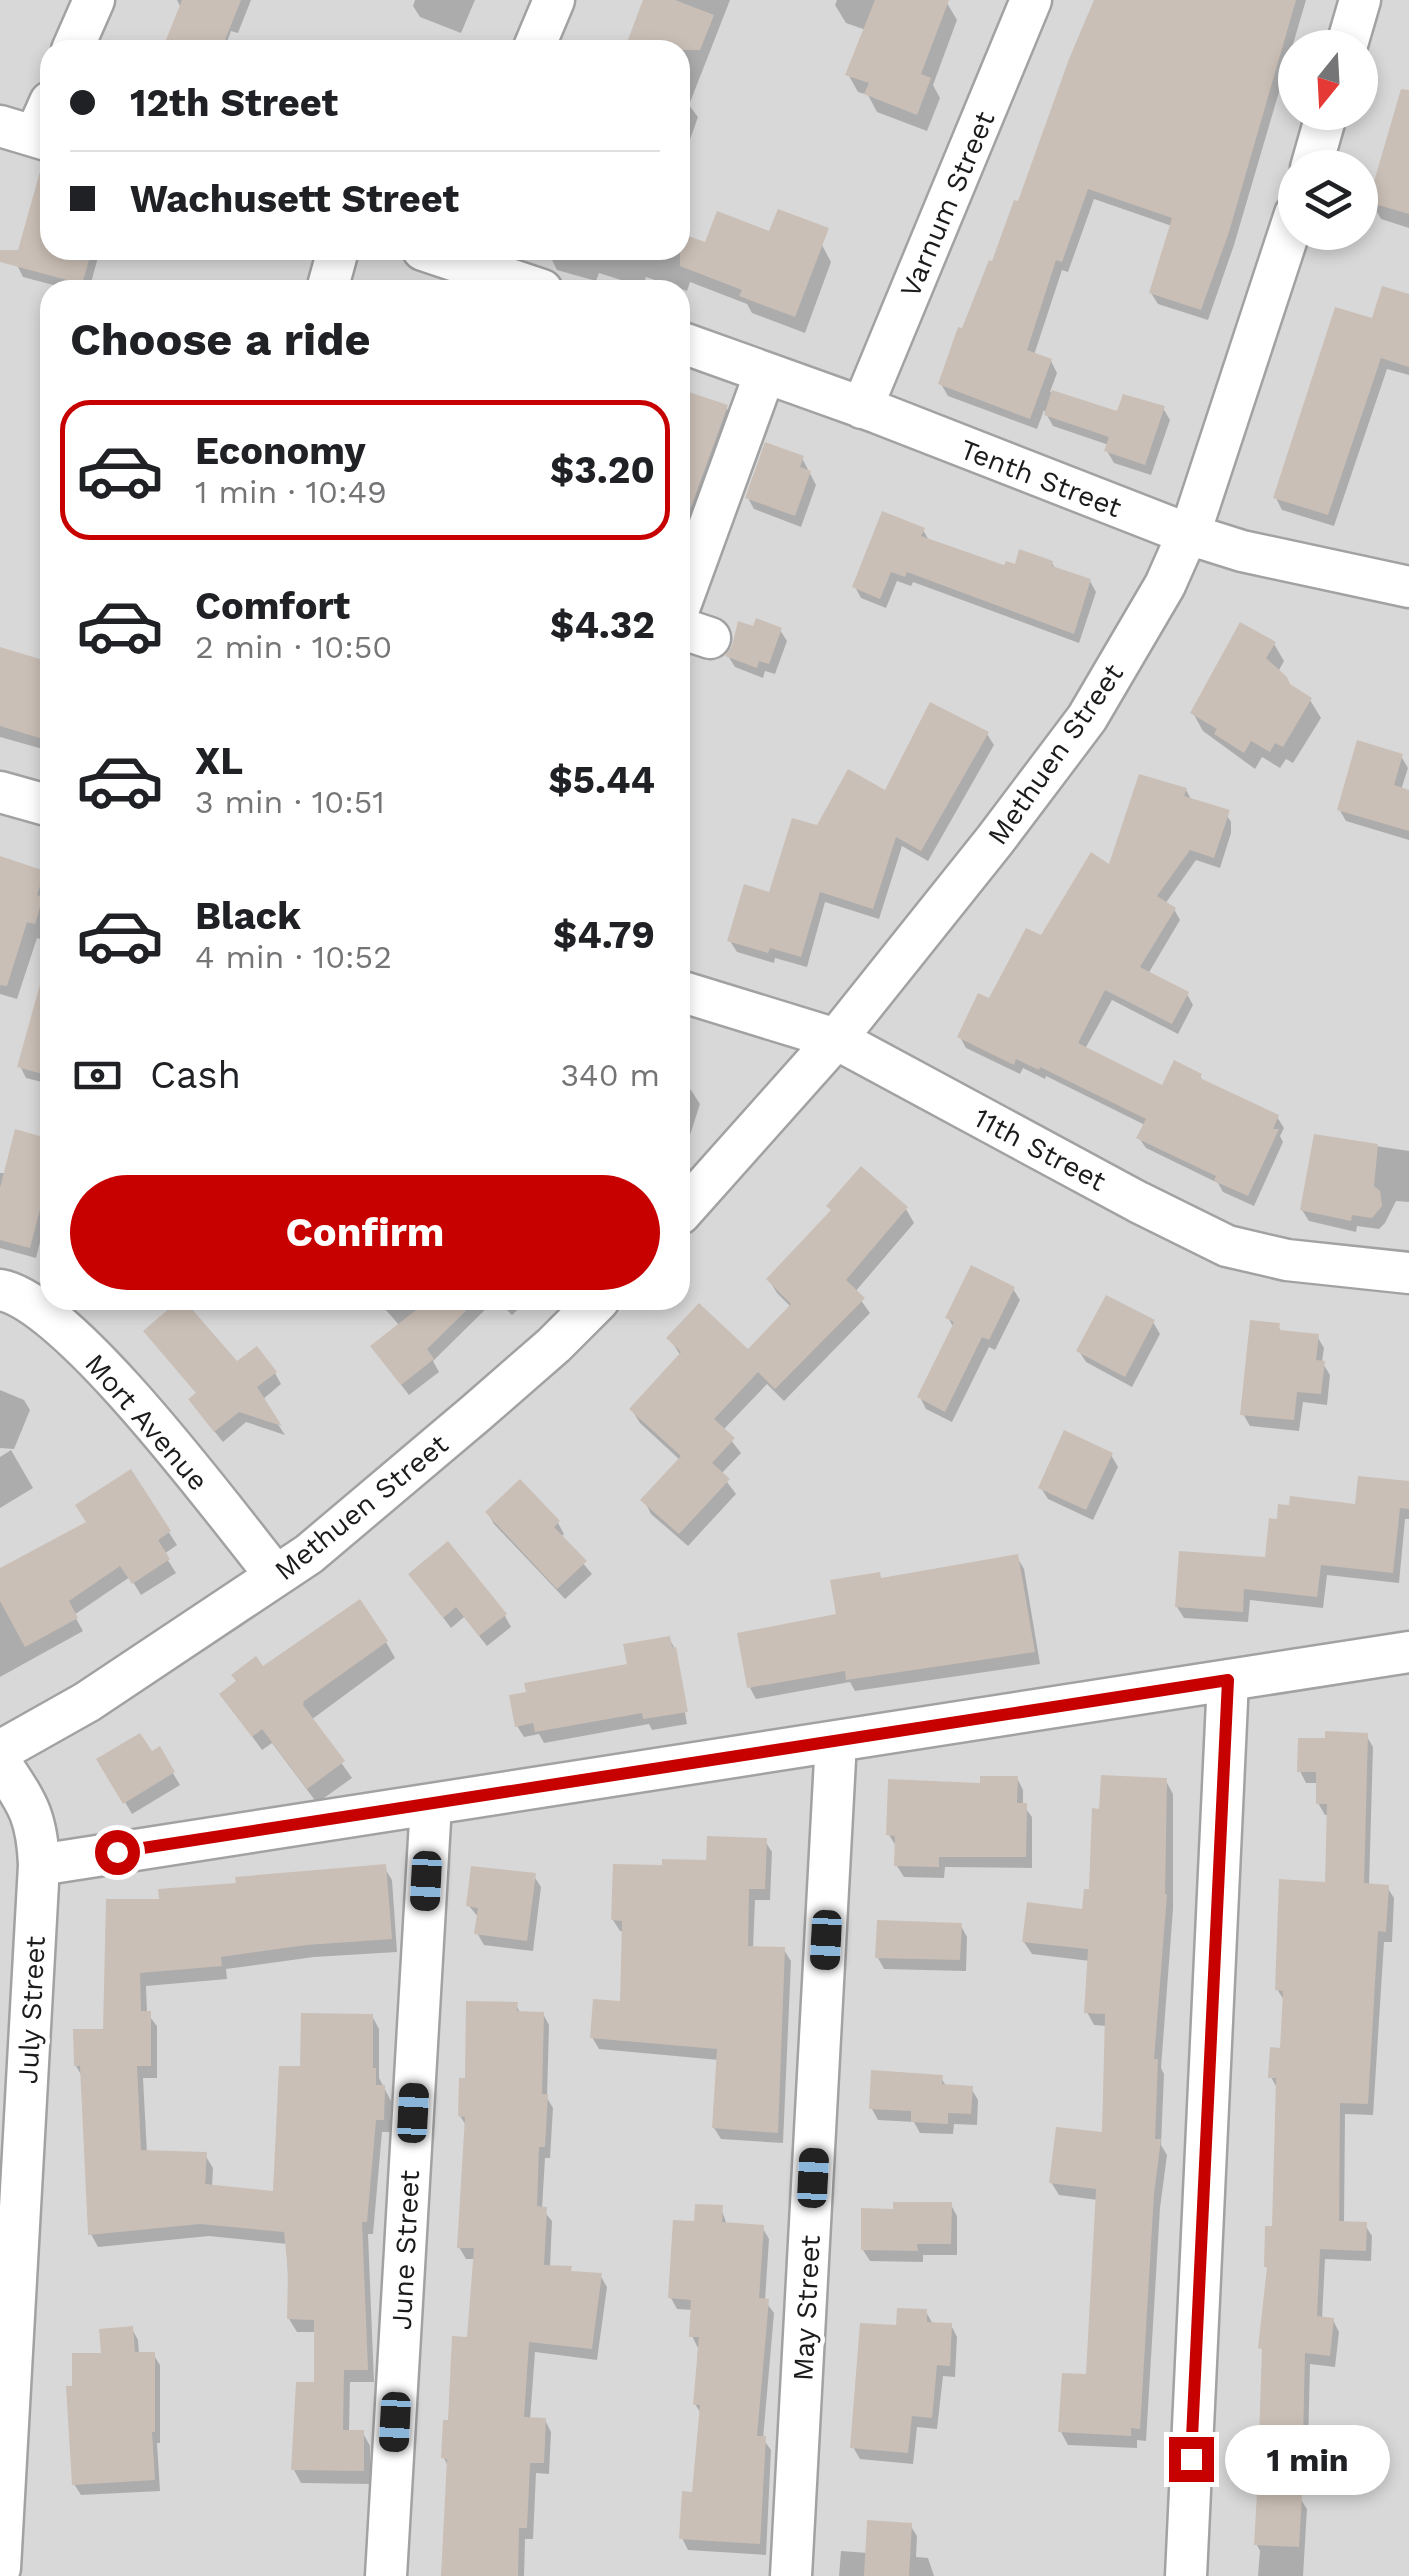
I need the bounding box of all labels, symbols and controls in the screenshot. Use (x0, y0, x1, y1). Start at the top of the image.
north arrow (1278, 30, 1378, 130)
map controls (1278, 30, 1378, 250)
text: 12th Street (130, 81, 338, 125)
street label: Varnum Street (893, 106, 1002, 302)
button: layers (1278, 150, 1378, 250)
text: Wachusett Street (130, 177, 459, 221)
text: Choose a ride (70, 313, 370, 366)
icon: car (75, 425, 165, 515)
text: Economy (195, 429, 366, 473)
street label: Tenth Street (956, 433, 1126, 524)
text: $3.20 (550, 448, 655, 492)
text: 1 min · 10:49 (195, 473, 387, 511)
icon: car (75, 580, 165, 670)
text: Comfort (195, 584, 350, 628)
text: $4.32 (550, 603, 655, 647)
text: 2 min · 10:50 (195, 628, 392, 666)
street label: Methuen Street (981, 657, 1130, 851)
icon: car (75, 735, 165, 825)
text: XL (195, 739, 243, 783)
text: $5.44 (549, 758, 655, 802)
text: 3 min · 10:51 (195, 783, 385, 821)
icon: car (75, 890, 165, 980)
text: Black (195, 894, 301, 938)
text: $4.79 (553, 913, 655, 957)
text: 4 min · 10:52 (195, 938, 392, 976)
icon: cash (70, 1048, 125, 1103)
text: Cash (150, 1053, 241, 1097)
text: 340 m (560, 1056, 660, 1094)
street label: 11th Street (968, 1101, 1112, 1198)
button: Confirm (70, 1175, 660, 1290)
street label: Mort Avenue (78, 1347, 215, 1497)
street label: Methuen Street (268, 1427, 455, 1587)
route start (95, 1830, 140, 1875)
car (409, 1850, 443, 1912)
car (809, 1909, 843, 1971)
street label: July Street (11, 1935, 52, 2085)
car (396, 2082, 430, 2144)
car (796, 2147, 830, 2209)
street label: June Street (385, 2169, 426, 2331)
street label: May Street (786, 2234, 827, 2382)
car (378, 2391, 412, 2453)
callout: 1 min (1226, 2424, 1391, 2494)
route end (1169, 2437, 1214, 2482)
text: 1 min (1266, 2441, 1349, 2479)

